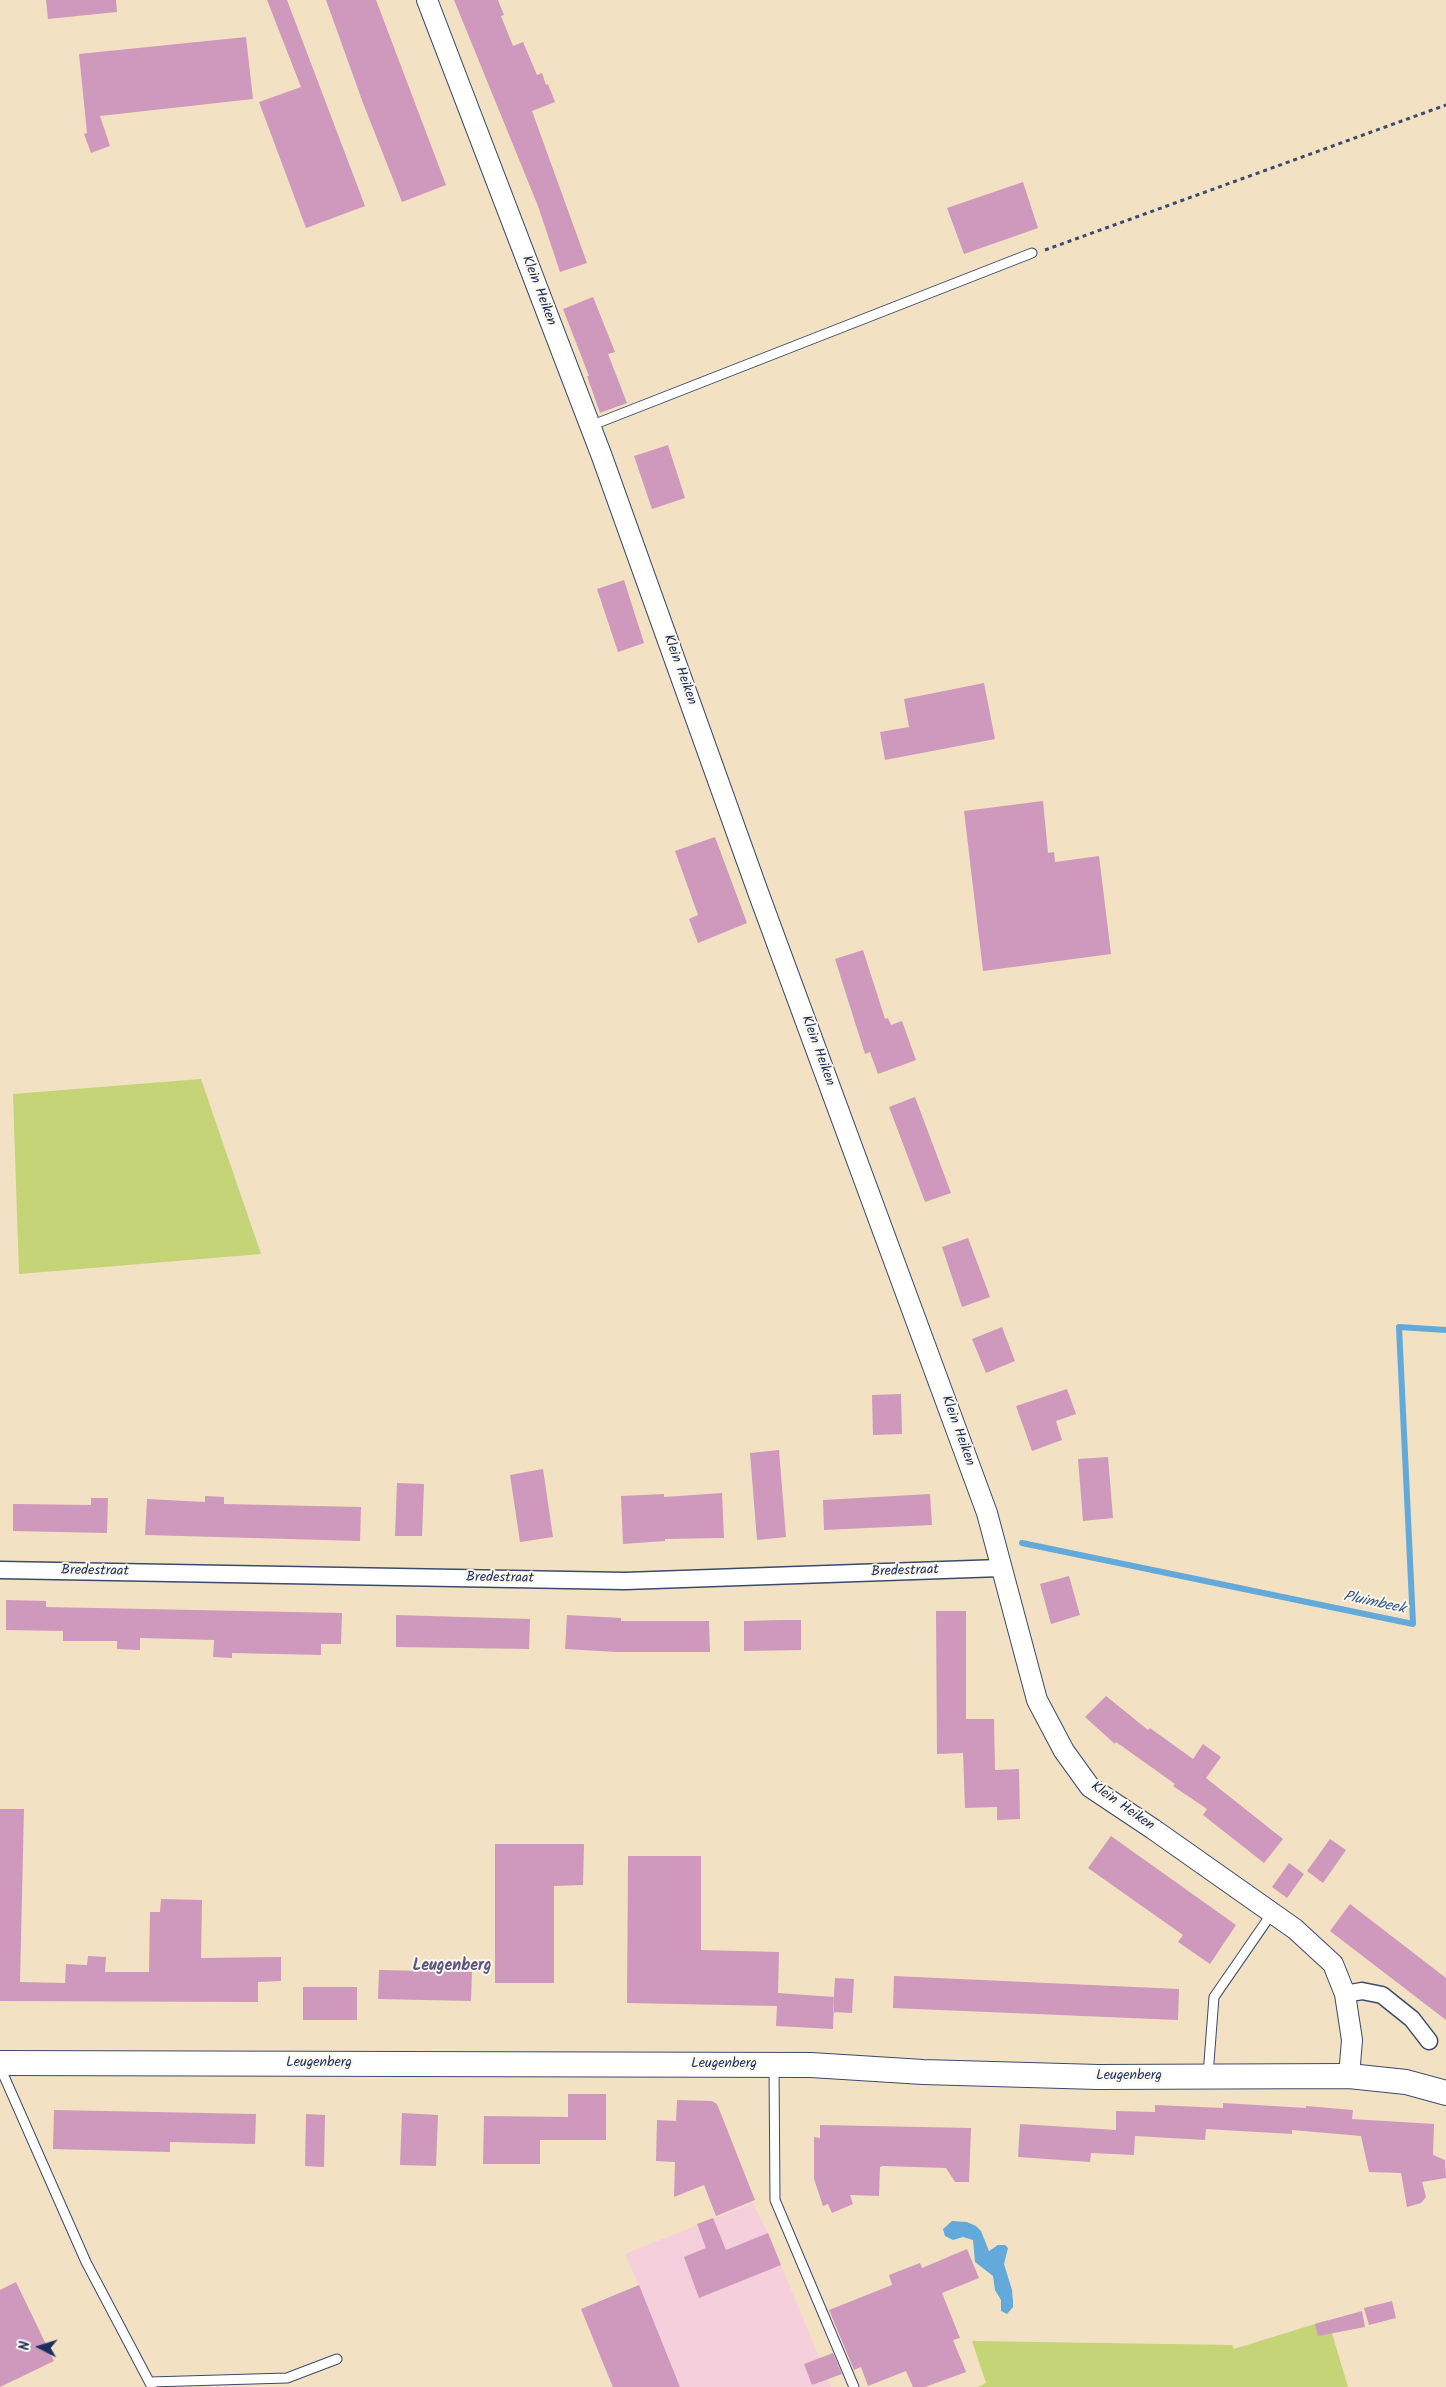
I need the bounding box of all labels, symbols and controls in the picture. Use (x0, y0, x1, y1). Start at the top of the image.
street label: Klein Heiken (517, 254, 559, 328)
street label: Klein Heiken (658, 632, 700, 708)
street label: Klein Heiken (796, 1013, 838, 1089)
street label: Klein Heiken (936, 1393, 978, 1469)
street label: Bredestraat (871, 1562, 939, 1582)
street label: Bredestraat (61, 1563, 129, 1581)
street label: Bredestraat (466, 1570, 534, 1588)
water label: Pluimbeek (1341, 1589, 1407, 1619)
street label: Klein Heiken (1087, 1779, 1157, 1835)
district label: Leugenberg (412, 1957, 492, 1977)
street label: Leugenberg (286, 2056, 352, 2072)
street label: Leugenberg (691, 2057, 757, 2073)
street label: Leugenberg (1096, 2069, 1162, 2085)
north arrow (15, 2322, 65, 2372)
text: N (14, 2340, 36, 2351)

